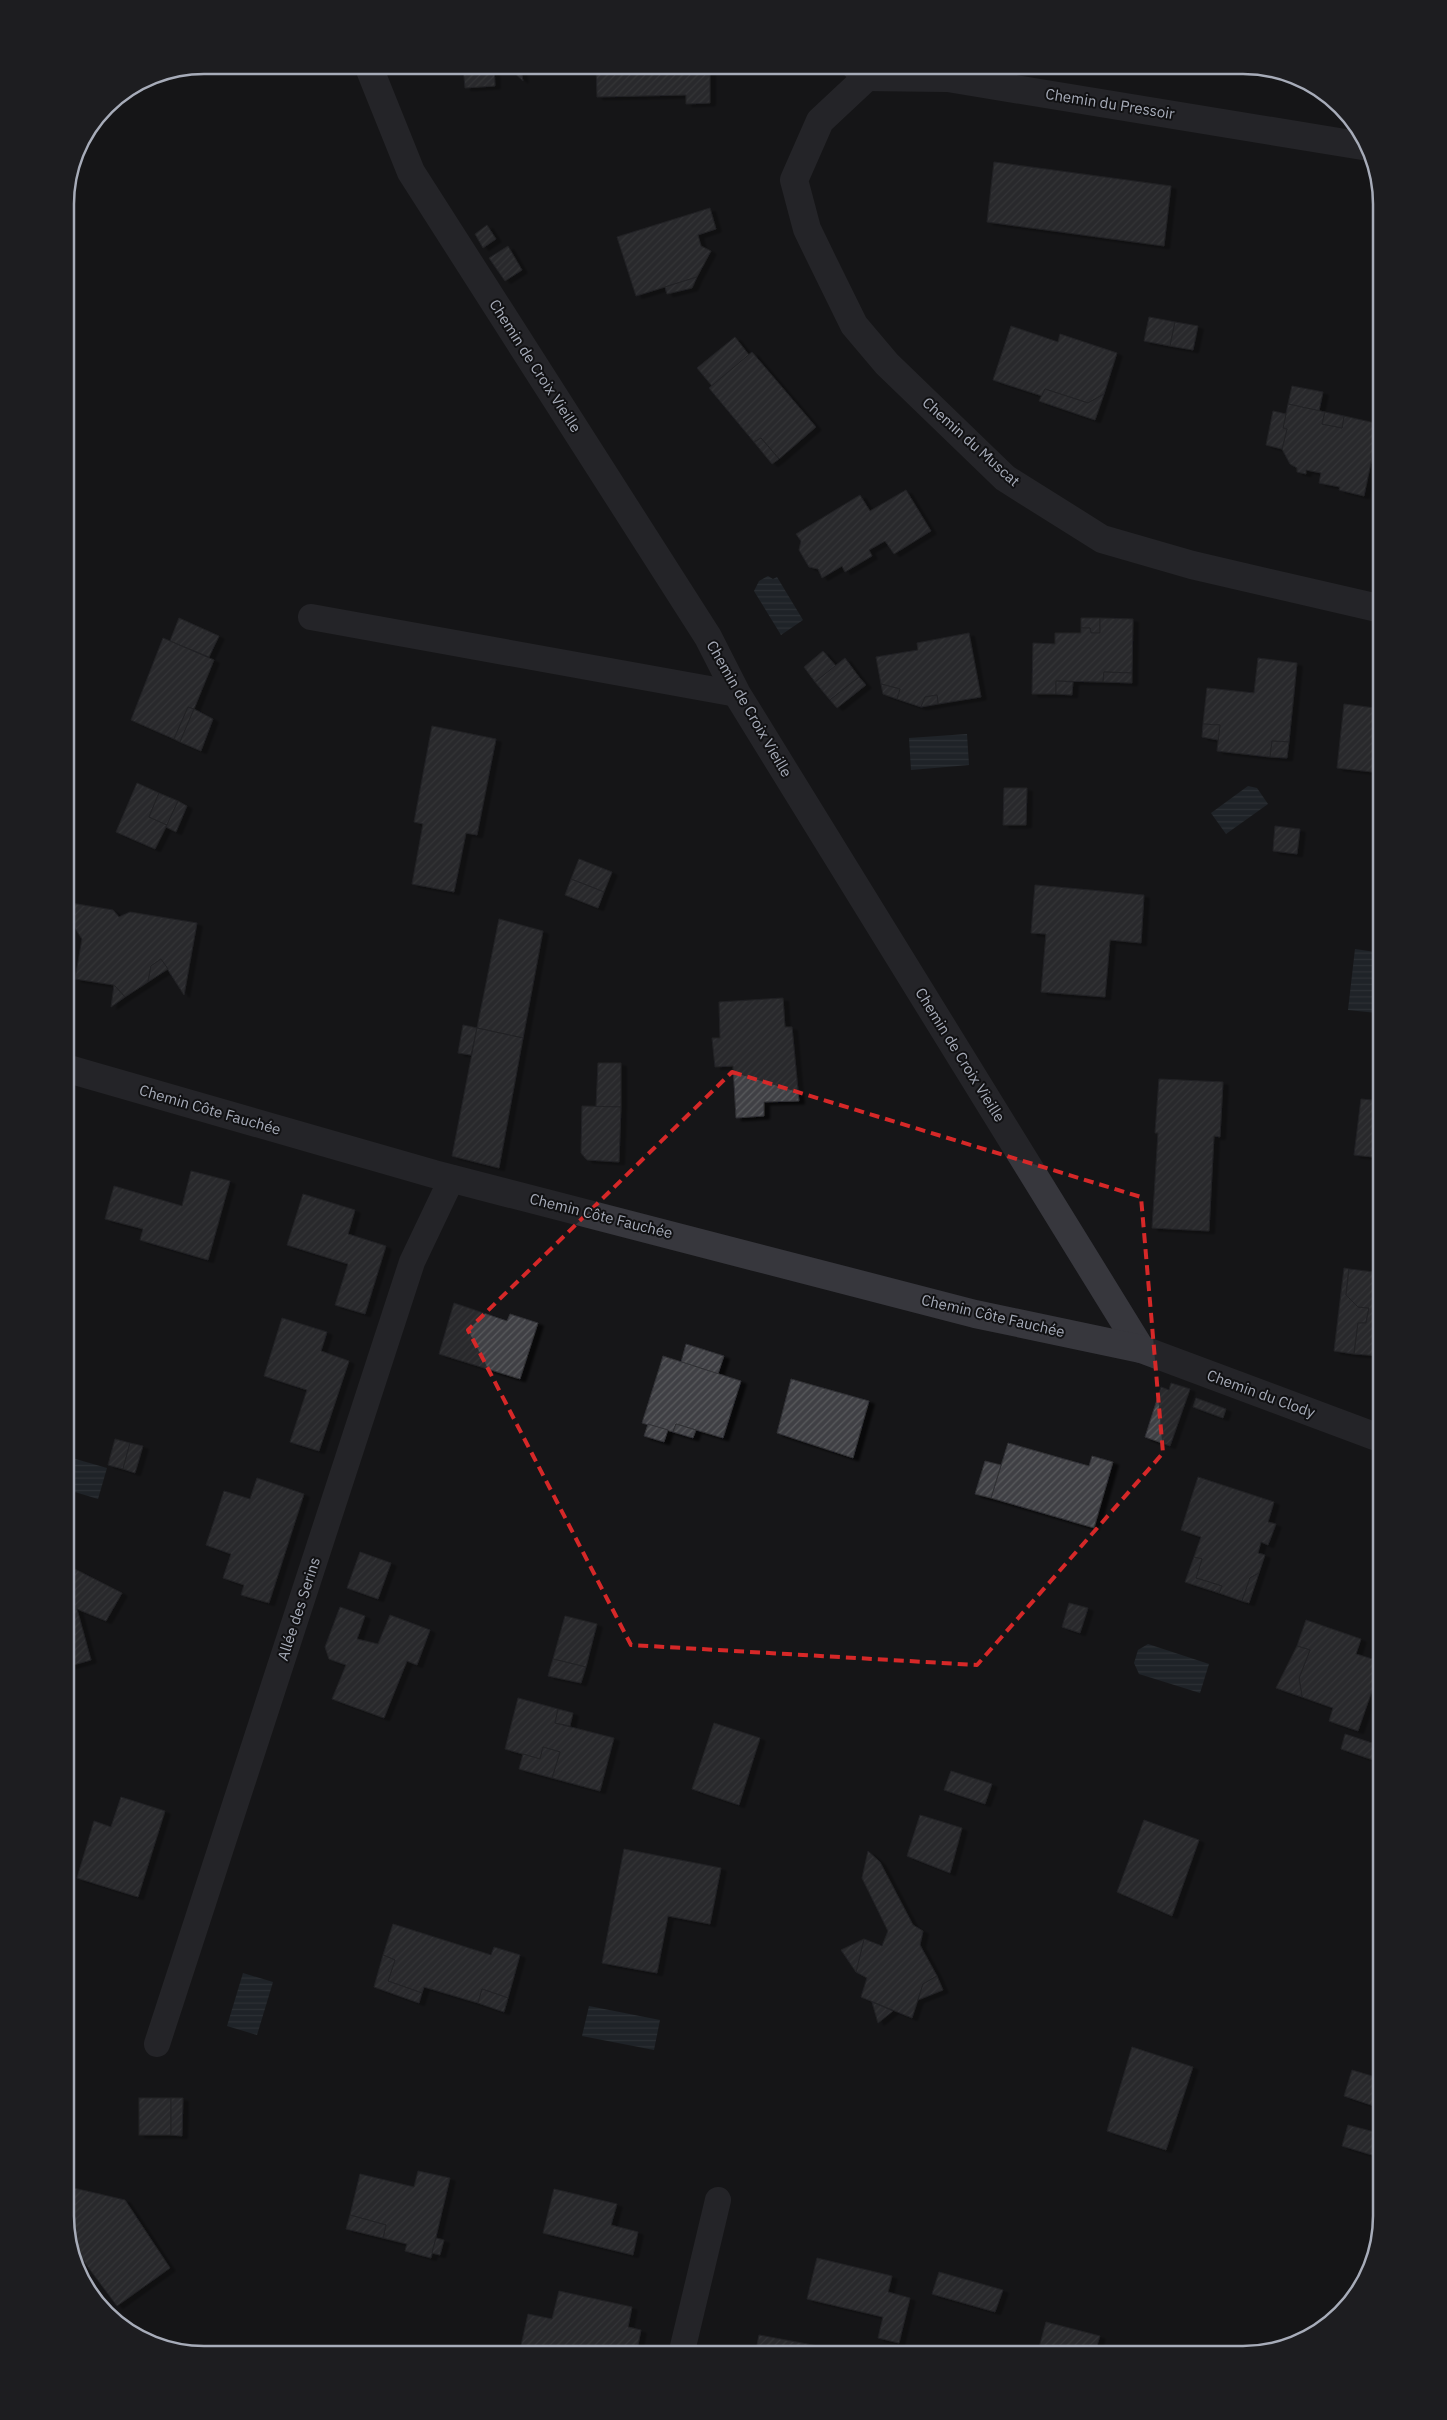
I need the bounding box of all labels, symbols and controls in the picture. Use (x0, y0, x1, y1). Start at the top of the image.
street label: Chemin du Pressoir (1044, 84, 1177, 123)
street label: Chemin de Croix Vieille (485, 296, 586, 436)
street label: Chemin du Muscat (919, 393, 1024, 490)
street label: Chemin de Croix Vieille (703, 637, 796, 780)
street label: Chemin de Croix Vieille (911, 984, 1009, 1125)
street label: Chemin Côte Fauchée (137, 1080, 283, 1139)
street label: Chemin Côte Fauchée (528, 1189, 675, 1242)
street label: Chemin Côte Fauchée (920, 1290, 1067, 1341)
street label: Chemin du Clody (1204, 1365, 1318, 1422)
street label: Allée des Serins (273, 1555, 324, 1663)

